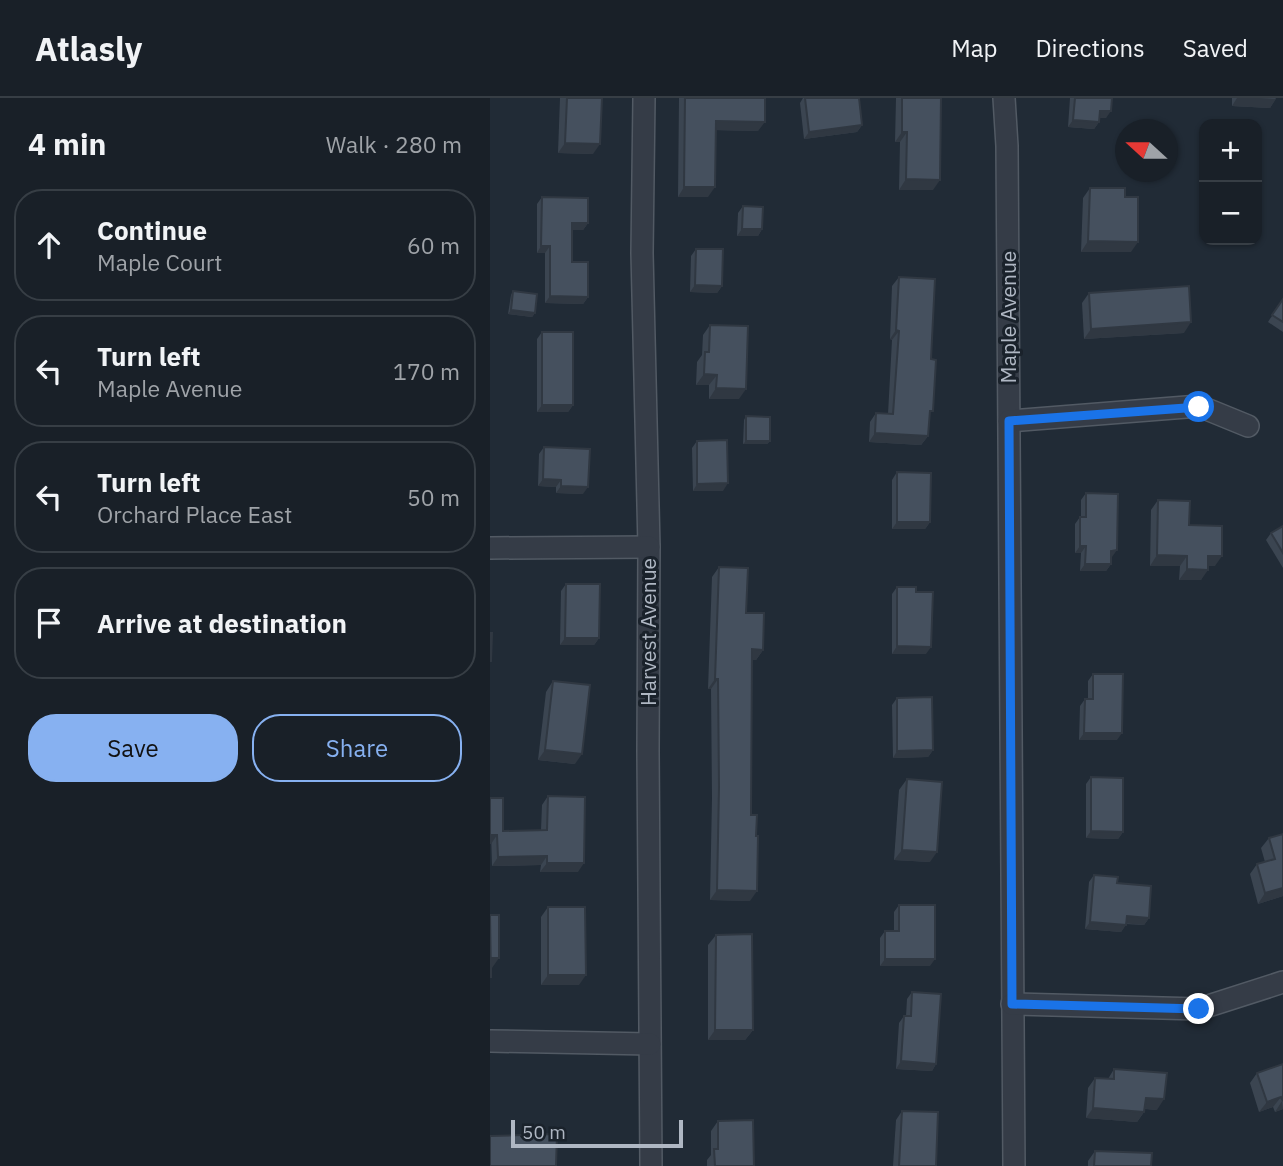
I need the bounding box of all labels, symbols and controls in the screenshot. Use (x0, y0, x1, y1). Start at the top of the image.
text: Atlasly (35, 27, 142, 70)
text: Map (951, 32, 997, 64)
text: Directions (1035, 32, 1145, 64)
text: Saved (1183, 32, 1248, 64)
north arrow (1115, 119, 1178, 182)
map controls (1199, 119, 1262, 245)
button: + (1199, 119, 1262, 182)
text: 4 min (28, 124, 106, 163)
text: Walk · 280 m (326, 129, 462, 159)
button: − (1199, 182, 1262, 245)
text: Continue (97, 213, 207, 247)
icon: ahead (30, 226, 68, 264)
text: 60 m (407, 230, 460, 260)
text: Maple Court (97, 247, 222, 277)
street label: Maple Avenue (994, 251, 1022, 383)
text: Turn left (97, 339, 200, 373)
icon: left (30, 352, 68, 390)
text: 170 m (393, 356, 460, 386)
text: Maple Avenue (97, 373, 242, 403)
route start (1183, 391, 1214, 422)
text: Turn left (97, 465, 200, 499)
icon: left (30, 478, 68, 516)
text: 50 m (407, 482, 460, 512)
text: Orchard Place East (97, 499, 292, 529)
street label: Harvest Avenue (634, 558, 662, 706)
icon: arrive (30, 604, 68, 642)
text: Arrive at destination (97, 606, 347, 640)
button: Save (28, 714, 238, 782)
button: Share (252, 714, 462, 782)
route end (1183, 993, 1214, 1024)
scale bar (511, 1117, 682, 1149)
text: 50 m (522, 1120, 566, 1144)

